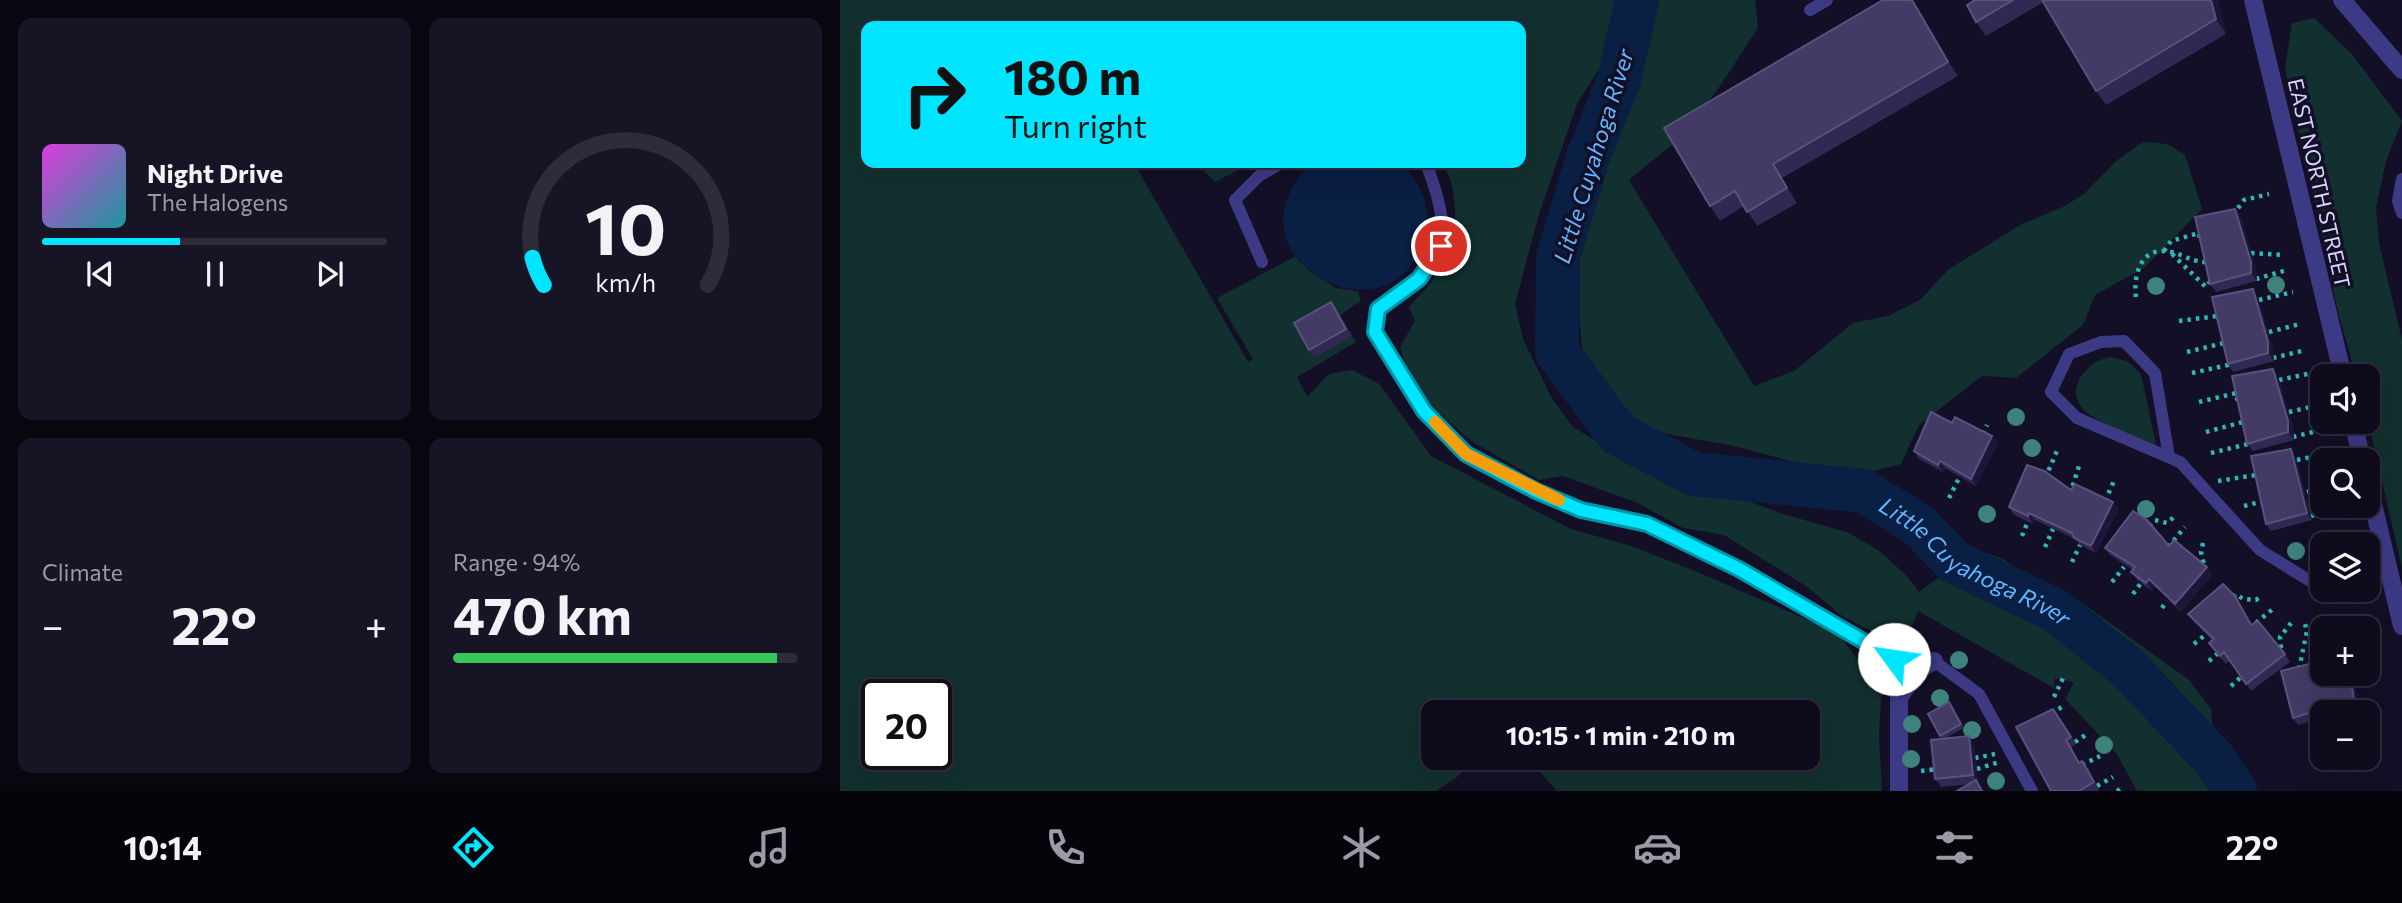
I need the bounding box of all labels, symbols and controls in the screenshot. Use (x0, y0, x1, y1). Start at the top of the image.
text: 180 m (1004, 45, 1141, 105)
water label: Little Cuyahoga River (1547, 45, 1639, 266)
icon: right (889, 49, 980, 140)
street label: EAST NORTH STREET (2284, 76, 2356, 290)
text: Turn right (1004, 105, 1147, 145)
text: Night Drive (147, 157, 283, 188)
text: 10 (585, 181, 666, 270)
text: The Halogens (147, 188, 288, 216)
pin (1411, 216, 1471, 276)
icon: arrive (1422, 227, 1460, 265)
icon: previous (81, 255, 119, 293)
icon: pause (196, 255, 234, 293)
icon: next (311, 255, 349, 293)
text: km/h (595, 267, 656, 297)
map controls (2310, 364, 2380, 770)
button: sound (2310, 364, 2380, 434)
button: search (2310, 448, 2380, 518)
water label: Little Cuyahoga River (1875, 491, 2077, 632)
button: layers (2310, 532, 2380, 602)
text: Range · 94% (453, 548, 580, 576)
text: Climate (42, 558, 123, 586)
text: 470 km (453, 582, 632, 646)
text: 22° (171, 592, 257, 656)
text: − (42, 601, 64, 648)
text: + (365, 601, 387, 648)
button: + (2310, 616, 2380, 686)
position arrow (1857, 622, 1931, 696)
speed limit sign: 20 (861, 679, 952, 770)
button: − (2310, 700, 2380, 770)
text: 10:15 · 1 min · 210 m (1506, 719, 1735, 750)
icon: directions (449, 823, 498, 872)
icon: music (745, 823, 794, 872)
icon: phone (1041, 823, 1090, 872)
icon: climate (1337, 823, 1386, 872)
icon: car (1633, 823, 1682, 872)
icon: filters (1930, 823, 1979, 872)
text: 10:14 (124, 827, 202, 867)
text: 22° (2226, 827, 2278, 867)

